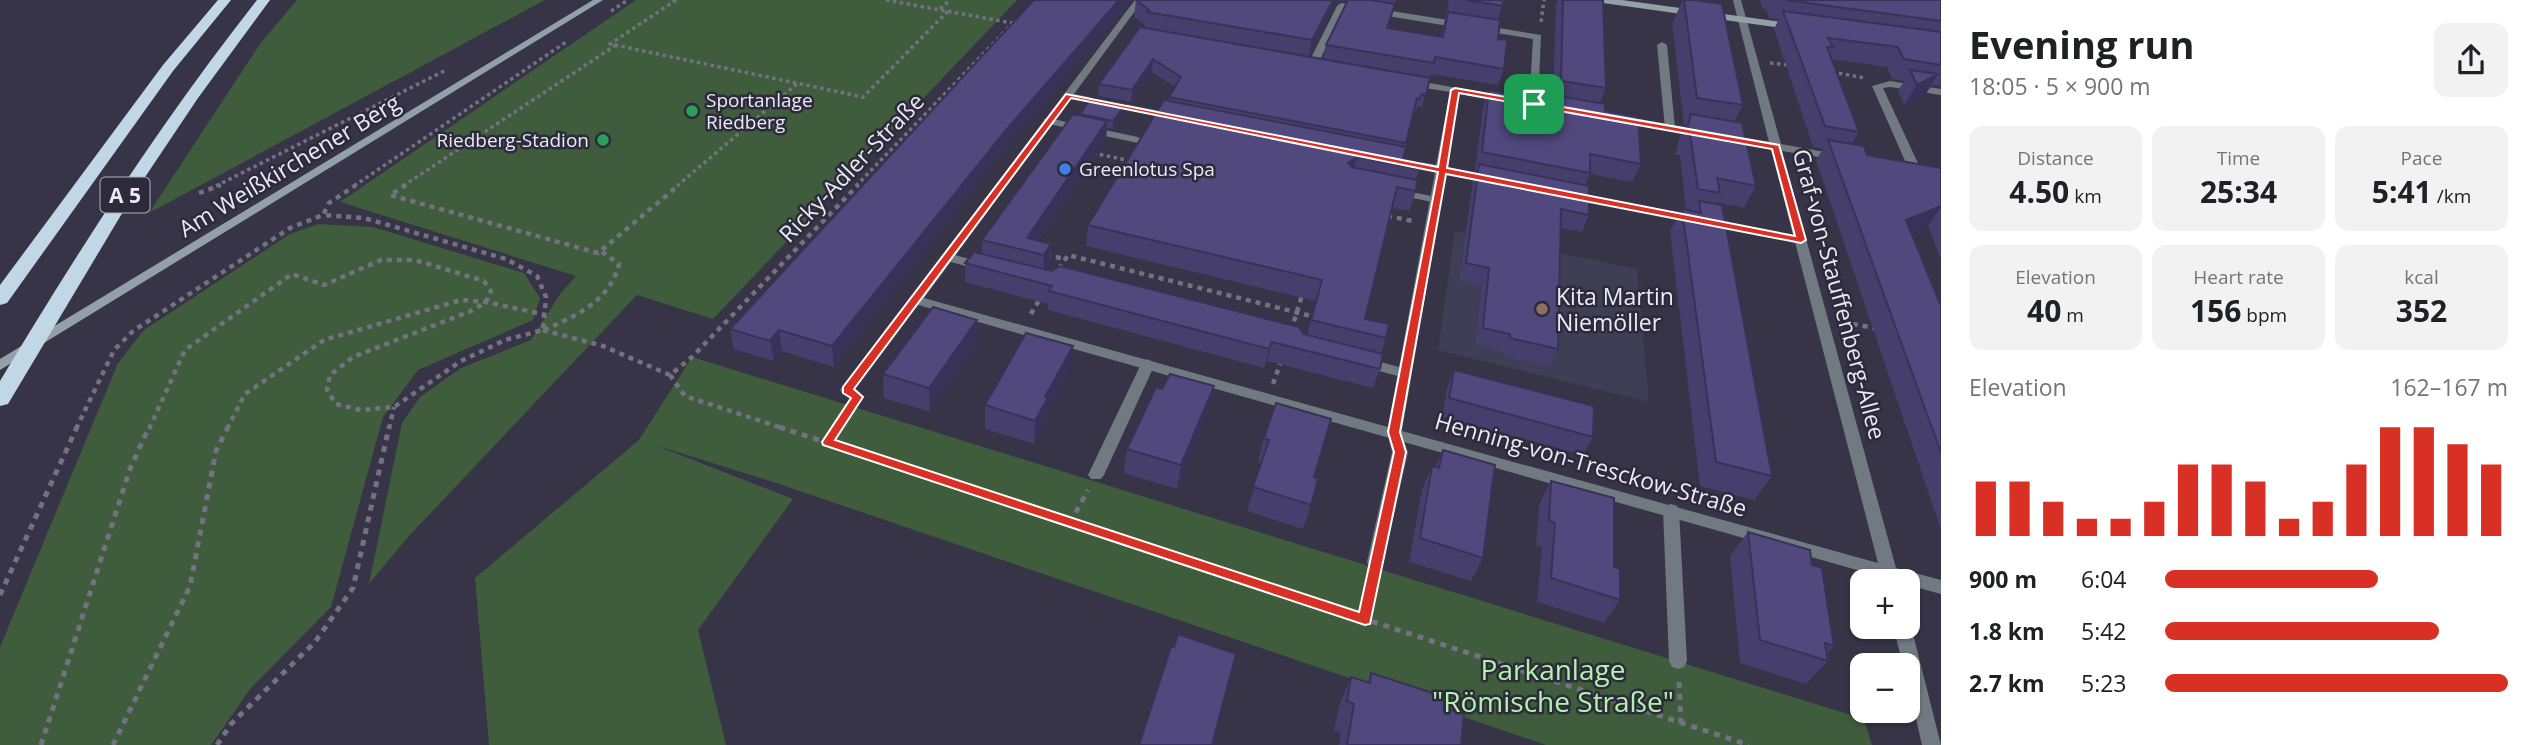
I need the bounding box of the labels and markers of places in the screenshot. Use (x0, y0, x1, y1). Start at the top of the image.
pin (1504, 74, 1564, 134)
place label: Sportanlage Riedberg (706, 87, 813, 135)
marker: Sportanlage Riedberg (684, 103, 700, 119)
place label: Riedberg-Stadion (436, 127, 589, 153)
marker: Riedberg-Stadion (595, 132, 611, 148)
place label: Greenlotus Spa (1079, 156, 1215, 182)
marker: Greenlotus Spa (1057, 161, 1073, 177)
place label: Kita Martin Niemöller (1556, 280, 1674, 338)
marker: Kita Martin Niemöller (1534, 301, 1550, 317)

